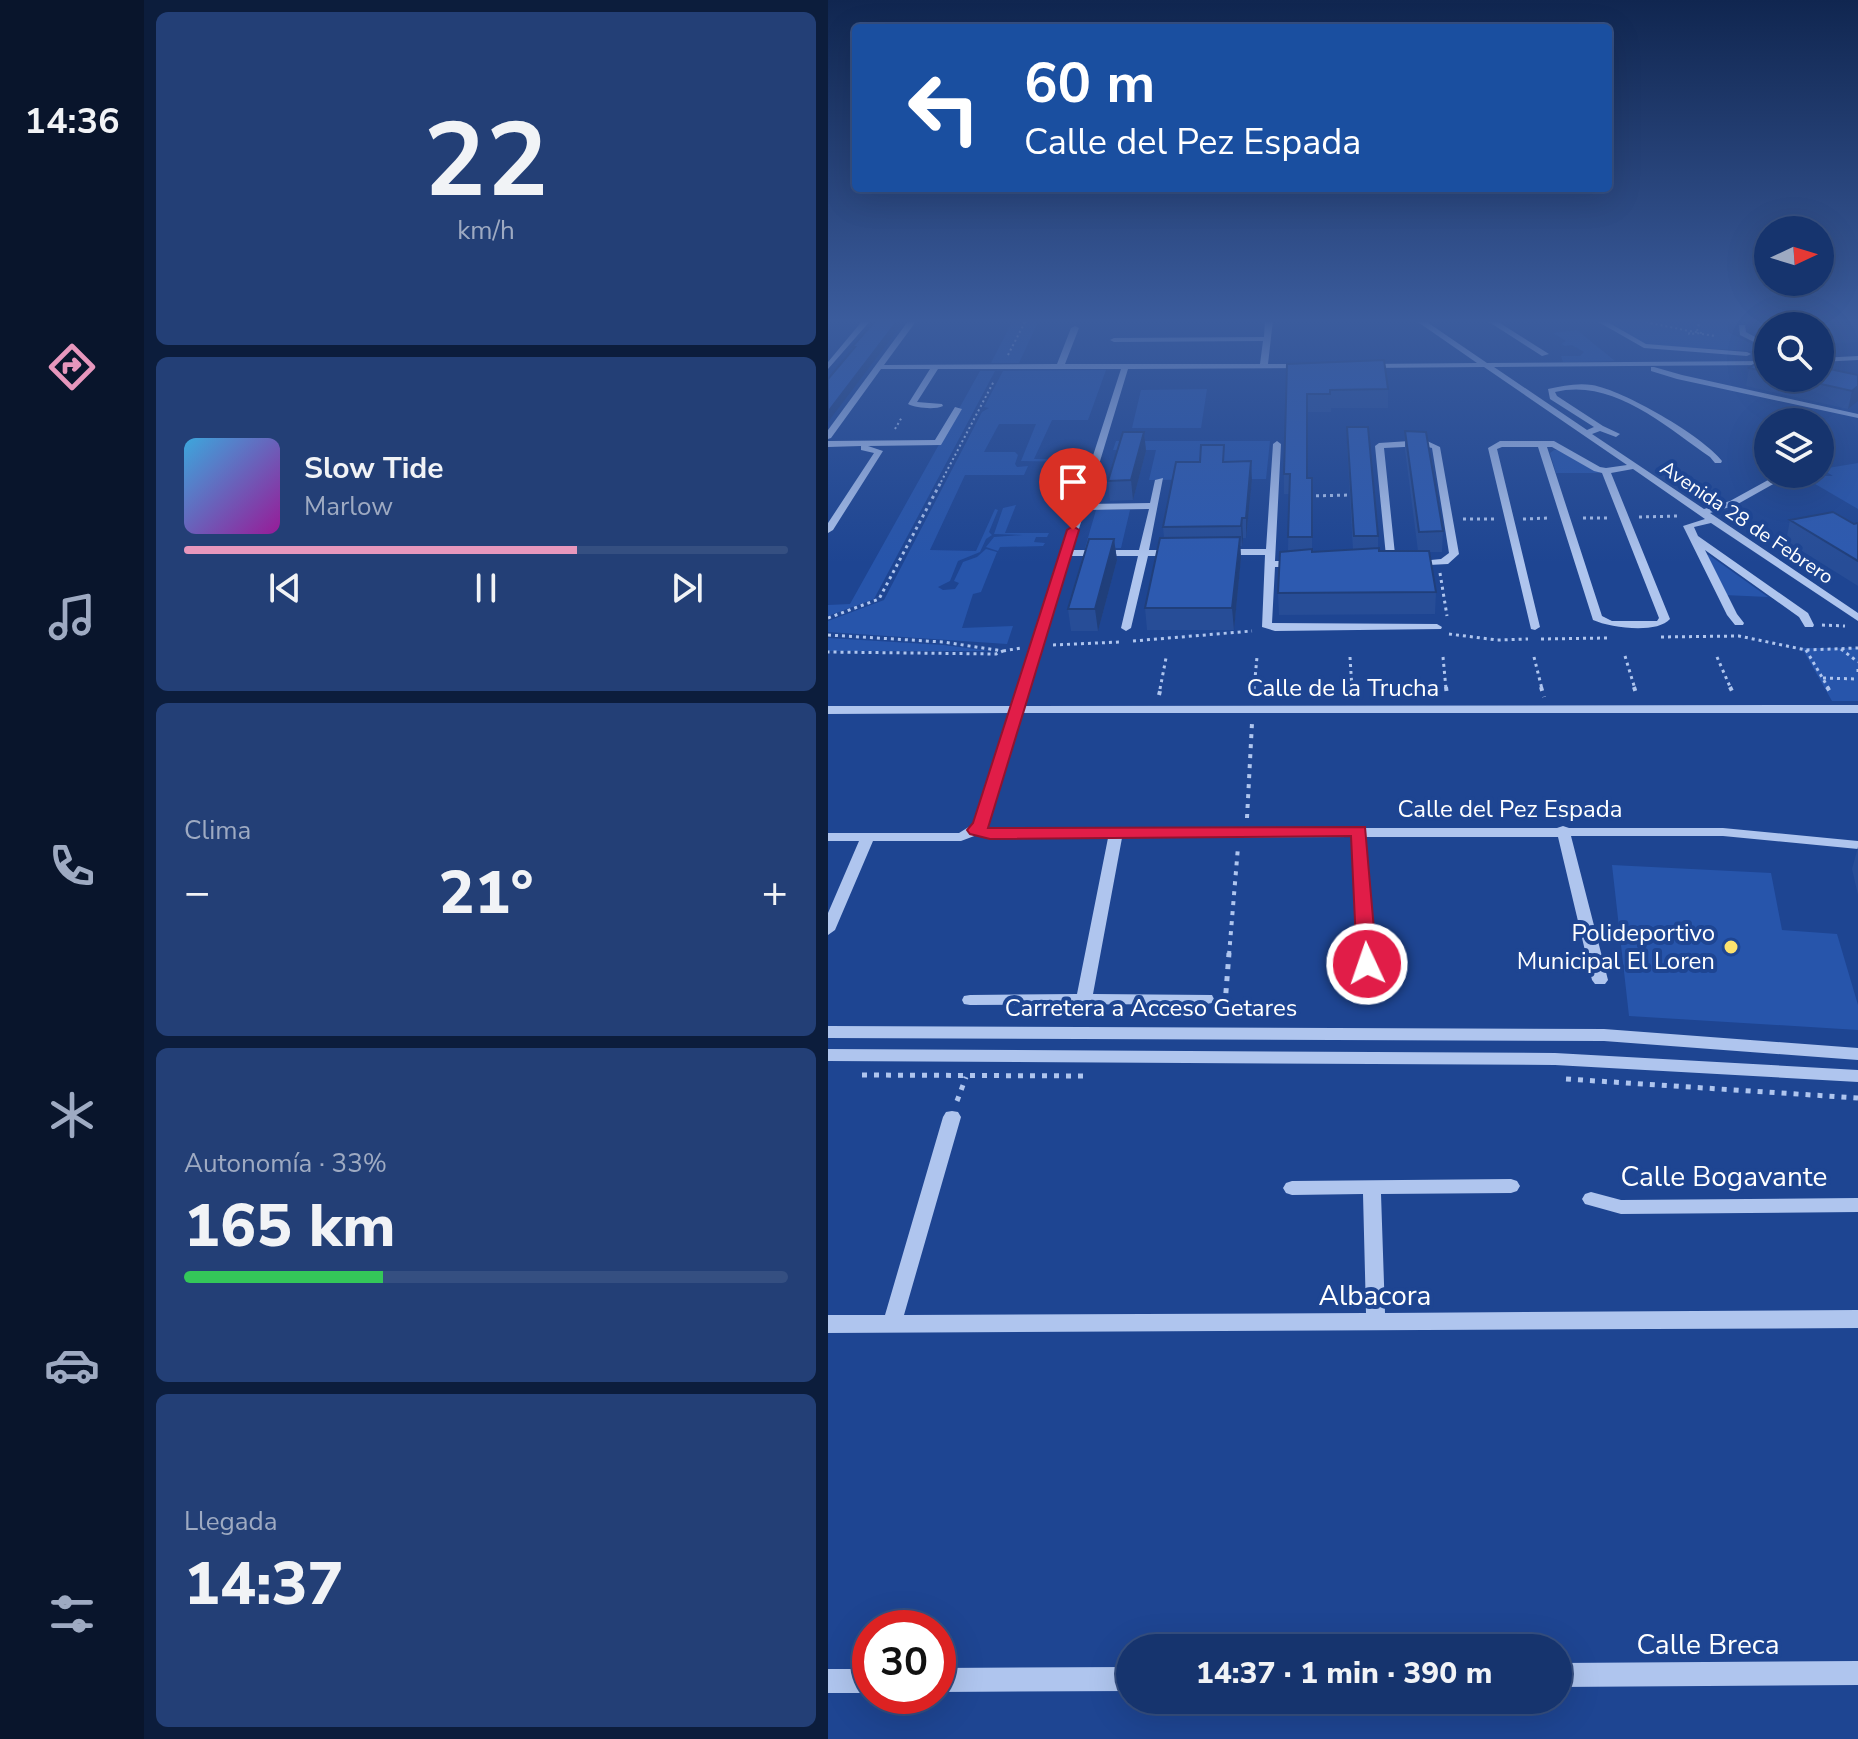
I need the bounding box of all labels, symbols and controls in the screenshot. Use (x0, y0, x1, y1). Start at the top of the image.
text: 60 m (1024, 45, 1155, 122)
icon: left (892, 56, 996, 160)
text: 22 (424, 90, 548, 232)
text: 14:36 (24, 97, 120, 146)
text: Calle del Pez Espada (1024, 118, 1361, 167)
text: km/h (457, 213, 515, 248)
north arrow (1754, 216, 1834, 296)
map controls (1754, 216, 1834, 488)
button: search (1754, 312, 1834, 392)
icon: directions (44, 339, 100, 395)
button: layers (1754, 408, 1834, 488)
text: Slow Tide (304, 448, 444, 489)
pin (1039, 448, 1107, 530)
street label: Avenida 28 de Febrero (1655, 454, 1839, 591)
icon: arrive (1051, 460, 1095, 504)
text: Marlow (304, 489, 393, 524)
icon: previous (263, 566, 307, 610)
icon: pause (464, 566, 508, 610)
icon: next (665, 566, 709, 610)
icon: music (44, 589, 100, 645)
street label: Calle de la Trucha (1247, 672, 1439, 704)
street label: Calle del Pez Espada (1398, 793, 1622, 825)
text: Clima (184, 813, 251, 848)
icon: phone (44, 838, 100, 894)
text: 21° (438, 852, 534, 934)
text: − (184, 863, 210, 923)
text: + (762, 863, 788, 923)
place label: Polideportivo Municipal El Loren (1517, 917, 1715, 977)
position arrow (1325, 922, 1409, 1006)
marker: Polideportivo Municipal El Loren (1722, 938, 1740, 956)
street label: Carretera a Acceso Getares (1005, 992, 1297, 1024)
icon: climate (44, 1087, 100, 1143)
text: Autonomía · 33% (184, 1146, 387, 1181)
street label: Calle Bogavante (1621, 1158, 1827, 1196)
text: 165 km (184, 1185, 396, 1267)
street label: Albacora (1319, 1277, 1431, 1315)
icon: car (44, 1337, 100, 1393)
text: Llegada (184, 1504, 277, 1539)
text: 14:37 (184, 1543, 344, 1625)
icon: filters (44, 1586, 100, 1642)
speed limit sign: 30 (852, 1610, 956, 1714)
street label: Calle Breca (1636, 1626, 1780, 1664)
text: 14:37 · 1 min · 390 m (1196, 1653, 1492, 1694)

